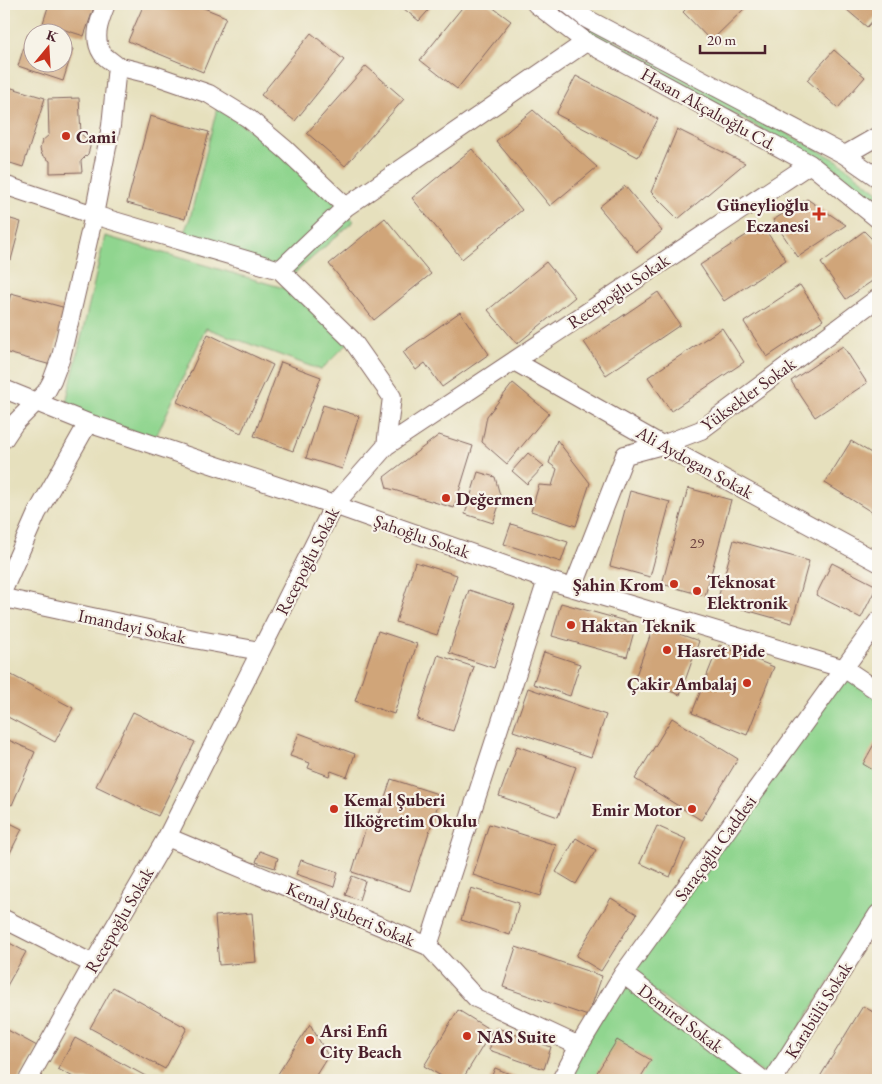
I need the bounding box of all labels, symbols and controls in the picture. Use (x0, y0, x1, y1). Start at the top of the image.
north arrow (22, 22, 72, 72)
scale bar (700, 22, 764, 54)
text: K (44, 25, 60, 46)
text: 20 m (707, 30, 736, 49)
street label: Hasan Akçalıoğlu Cd. (637, 62, 781, 156)
place label: Cami (76, 125, 117, 148)
marker: Cami (60, 130, 72, 142)
place label: Güneylioğlu Eczanesi (717, 193, 810, 237)
marker: Güneylioğlu Eczanesi (813, 208, 825, 220)
street label: Recepoğlu Sokak (563, 248, 674, 334)
street label: Yüksekler Sokak (696, 352, 800, 436)
street label: Ali Aydogan Sokak (631, 420, 758, 504)
place label: Değermen (456, 487, 533, 510)
marker: Değermen (440, 492, 452, 504)
street label: Recepoğlu Sokak (270, 503, 344, 619)
street label: Şahoğlu Sokak (371, 509, 474, 563)
house number: 29 (690, 533, 704, 552)
place label: Teknosat Elektronik (707, 570, 789, 614)
place label: Şahin Krom (573, 573, 664, 596)
marker: Şahin Krom (668, 578, 680, 590)
marker: Teknosat Elektronik (691, 585, 703, 597)
street label: Imandayi Sokak (76, 603, 189, 649)
place label: Haktan Teknik (581, 614, 697, 637)
marker: Haktan Teknik (565, 619, 577, 631)
place label: Hasret Pide (677, 639, 765, 662)
marker: Hasret Pide (661, 644, 673, 656)
place label: Çakir Ambalaj (627, 672, 737, 695)
marker: Çakir Ambalaj (741, 677, 753, 689)
place label: Kemal Şuberi İlköğretim Okulu (344, 788, 477, 832)
street label: Saraçoğlu Caddesi (669, 790, 761, 905)
place label: Emir Motor (592, 798, 683, 821)
marker: Kemal Şuberi İlköğretim Okulu (328, 803, 340, 815)
marker: Emir Motor (686, 803, 698, 815)
street label: Recepoğlu Sokak (79, 863, 159, 977)
street label: Kemal Şuberi Sokak (283, 877, 419, 952)
street label: Karabülü Sokak (779, 957, 857, 1063)
street label: Demirel Sokak (634, 978, 729, 1058)
place label: Arsi Enfi City Beach (319, 1019, 402, 1063)
place label: NAS Suite (477, 1025, 556, 1048)
marker: NAS Suite (461, 1030, 473, 1042)
marker: Arsi Enfi City Beach (304, 1034, 316, 1046)

